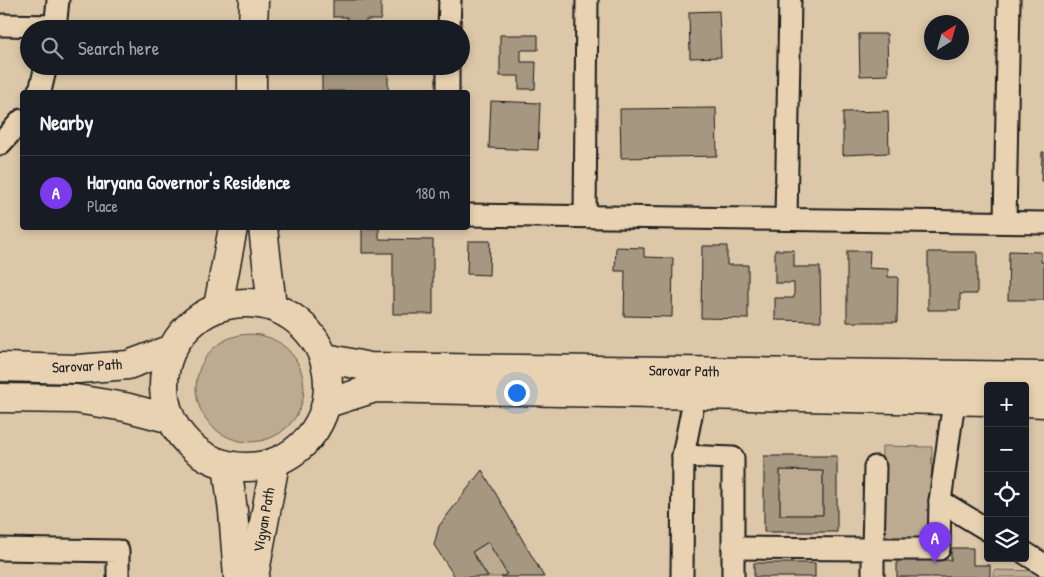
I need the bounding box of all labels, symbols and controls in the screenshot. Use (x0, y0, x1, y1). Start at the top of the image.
north arrow (924, 15, 969, 60)
search box (20, 20, 470, 75)
icon: search (38, 34, 66, 62)
text: Search here (78, 35, 159, 61)
text: Nearby (40, 108, 93, 137)
text: Haryana Governor's Residence (87, 169, 290, 195)
text: A (52, 182, 60, 204)
text: 180 m (416, 182, 450, 204)
text: Place (87, 195, 118, 217)
street label: Sarovar Path (51, 353, 123, 378)
street label: Sarovar Path (649, 359, 719, 382)
your location (504, 380, 530, 406)
map controls (984, 382, 1029, 562)
button: + (984, 382, 1029, 427)
button: − (984, 427, 1029, 472)
button: locate (984, 472, 1029, 517)
street label: Vigyan Path (247, 486, 280, 554)
button: layers (984, 517, 1029, 562)
pin: A (919, 522, 951, 563)

